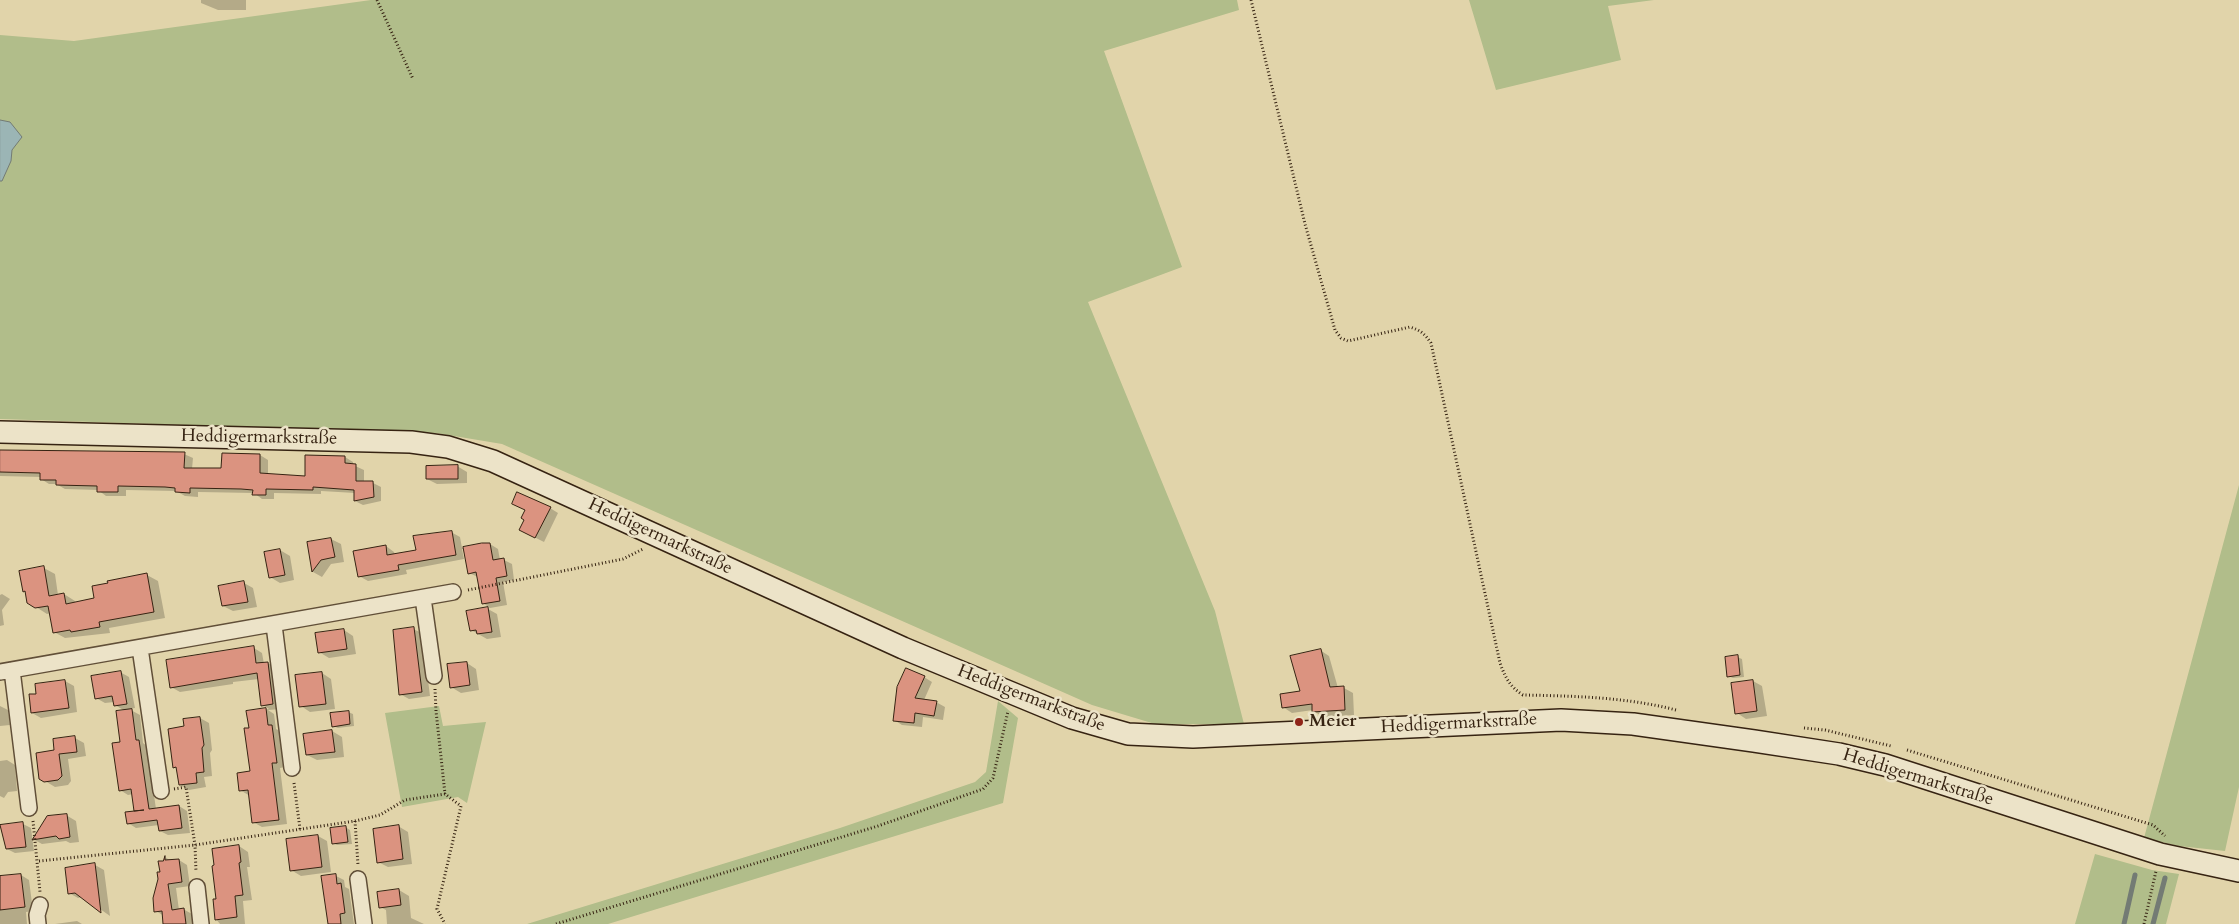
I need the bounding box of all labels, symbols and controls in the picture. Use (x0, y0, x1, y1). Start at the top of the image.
street label: Heddigermarkstraße (181, 426, 337, 450)
street label: Heddigermarkstraße (585, 494, 735, 580)
street label: Heddigermarkstraße (954, 661, 1108, 737)
street label: Heddigermarkstraße (1380, 709, 1538, 739)
place label: Meier (1309, 711, 1357, 733)
marker: Meier (1293, 716, 1305, 728)
street label: Heddigermarkstraße (1840, 745, 1996, 811)

